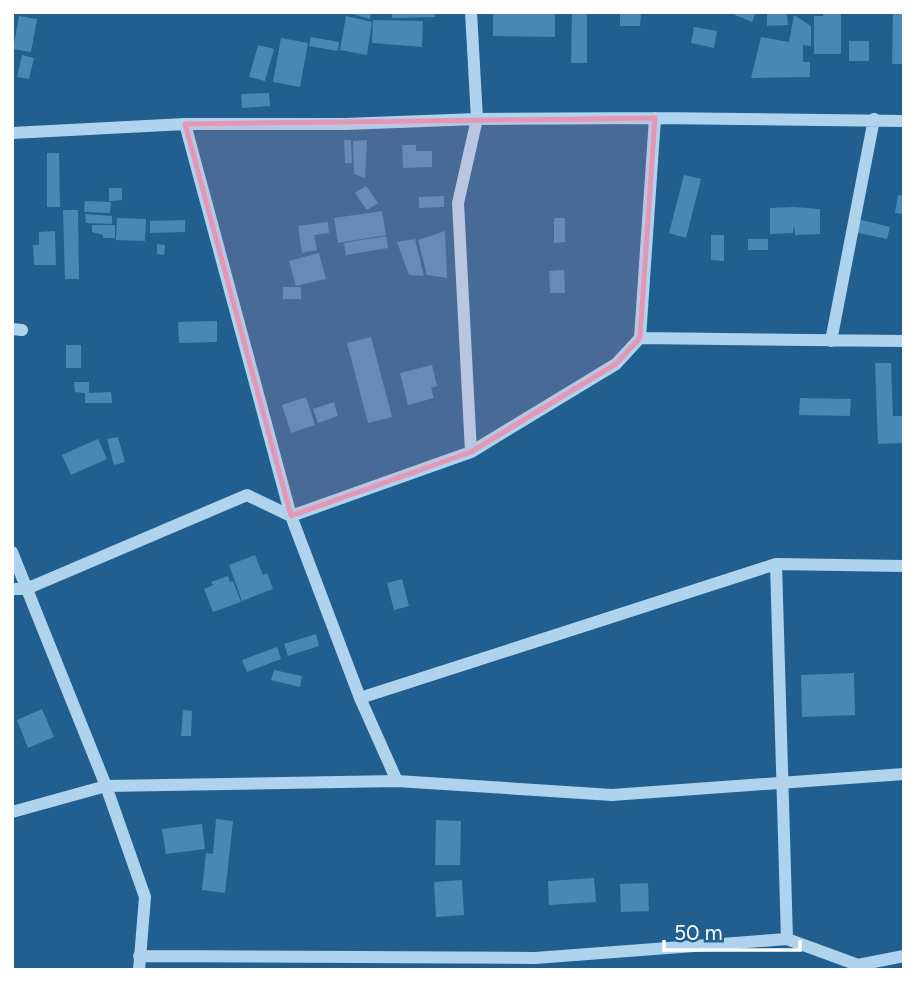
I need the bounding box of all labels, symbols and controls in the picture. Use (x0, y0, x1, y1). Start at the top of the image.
scale bar (664, 908, 800, 952)
text: 50 m (674, 920, 723, 945)

